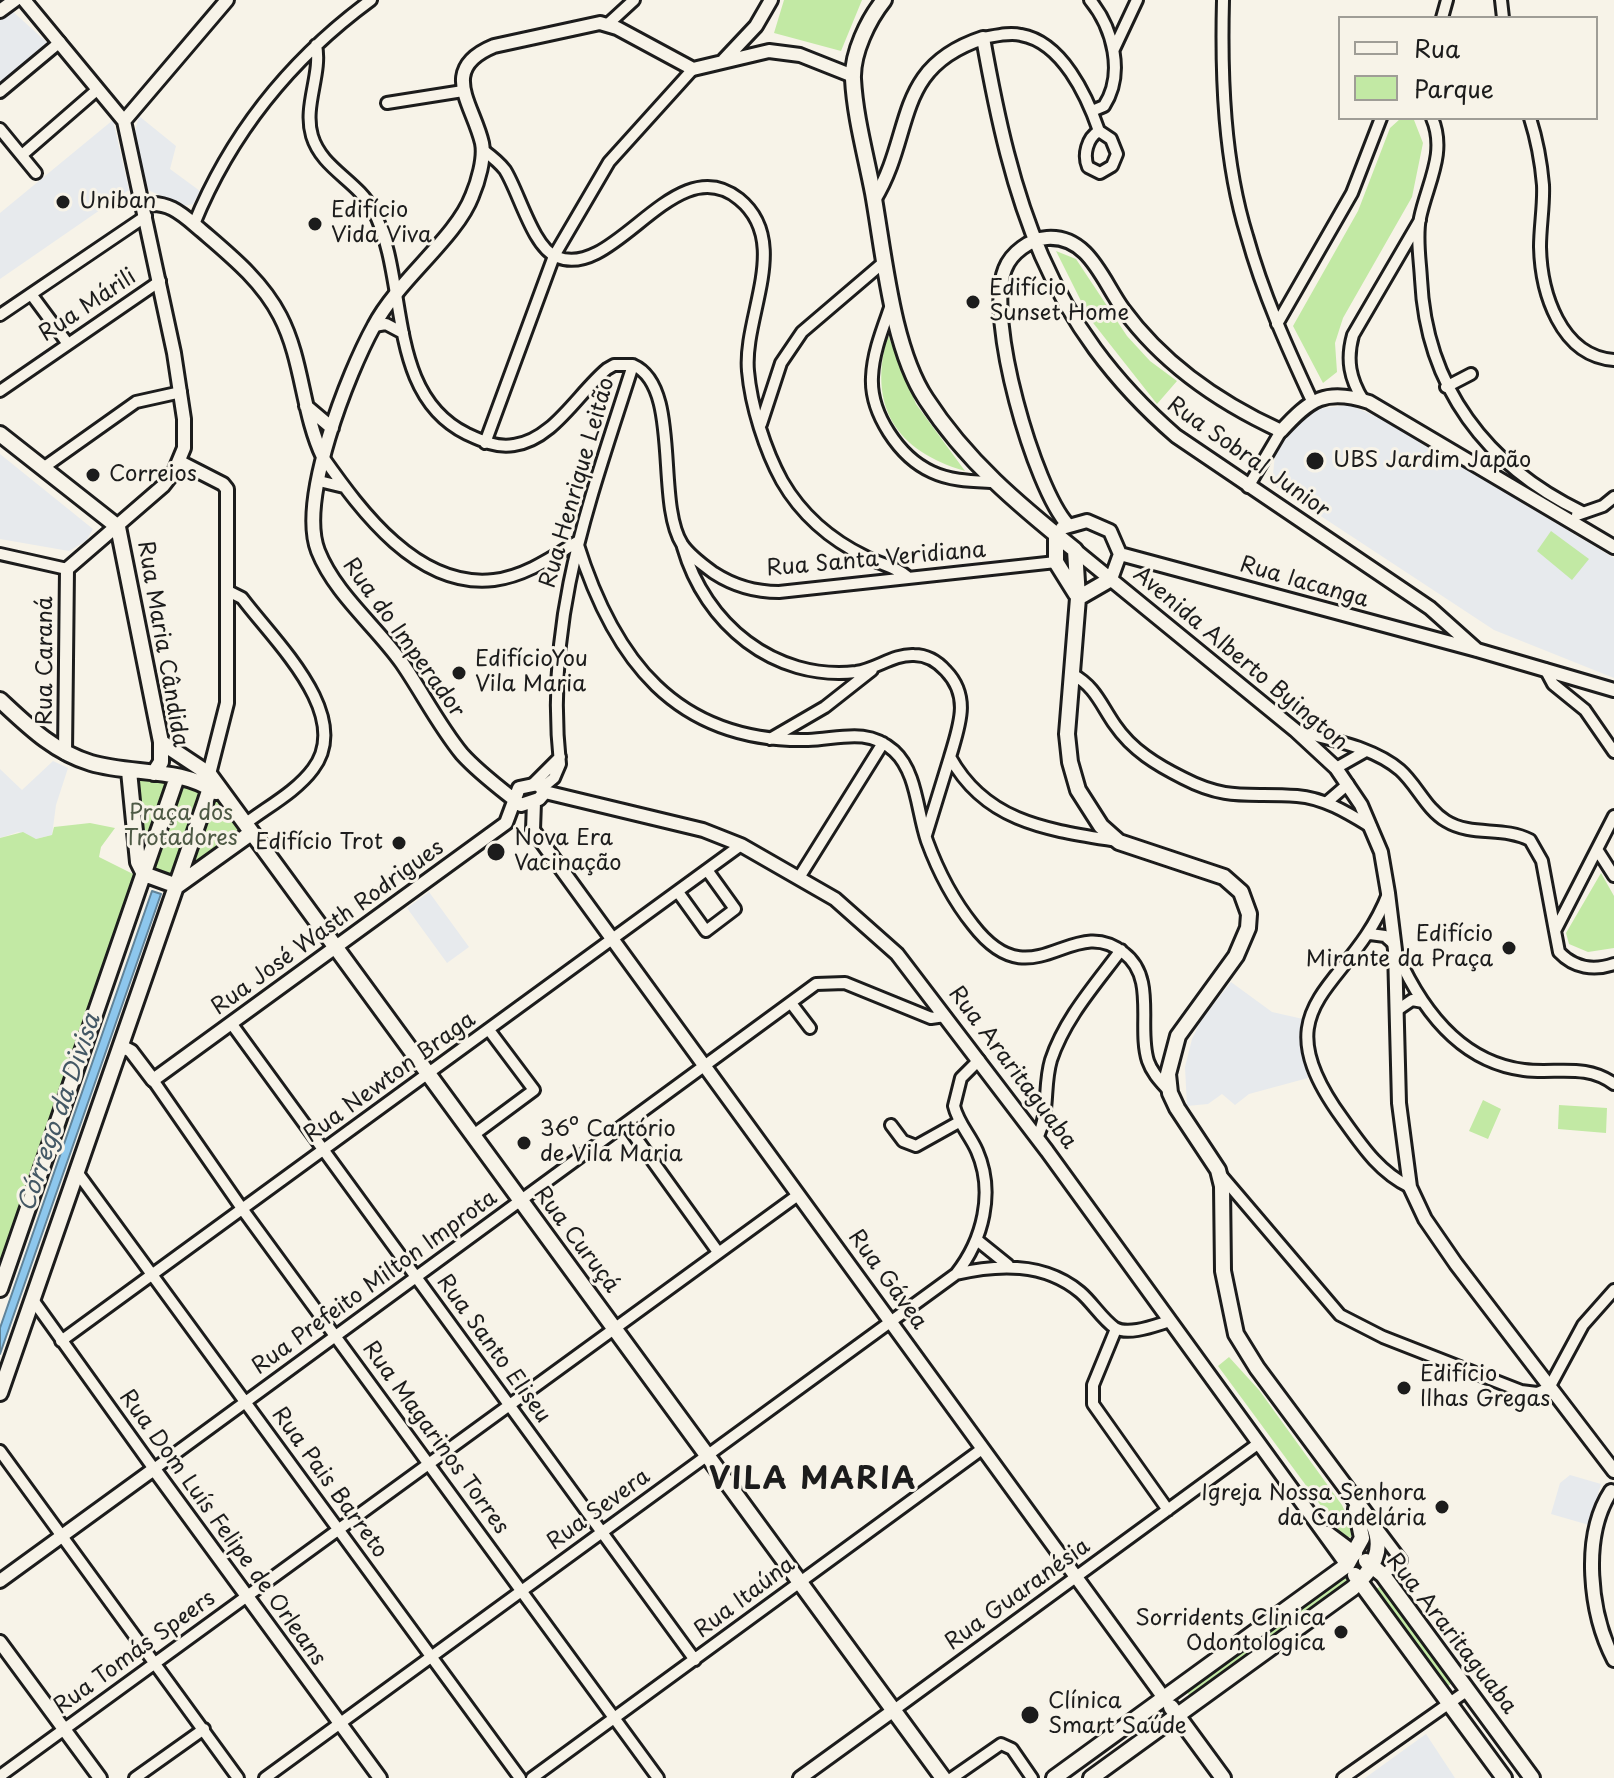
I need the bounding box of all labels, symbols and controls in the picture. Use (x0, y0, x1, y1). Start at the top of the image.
legend (1338, 16, 1598, 120)
text: Rua (1414, 30, 1460, 66)
text: Parque (1414, 70, 1494, 106)
place label: Uniban (79, 189, 156, 215)
marker: Uniban (54, 193, 72, 211)
place label: Edifício Vida Viva (331, 198, 432, 250)
marker: Edifício Vida Viva (306, 215, 324, 233)
street label: Rua Márili (35, 264, 141, 348)
place label: Edifício Sunset Home (989, 276, 1129, 328)
marker: Edifício Sunset Home (964, 293, 982, 311)
street label: Rua Henrique Leitão (535, 375, 621, 591)
street label: Rua Sobral Junior (1162, 392, 1334, 524)
place label: UBS Jardim Japão (1333, 448, 1531, 474)
marker: UBS Jardim Japão (1304, 450, 1326, 472)
place label: Correios (109, 462, 197, 488)
marker: Correios (84, 466, 102, 484)
street label: Rua Santa Veridiana (765, 537, 987, 583)
street label: Rua Maria Cândida (131, 539, 193, 749)
street label: Rua Iacanga (1236, 552, 1372, 614)
street label: Rua do Imperador (336, 553, 470, 723)
street label: Avenida Alberto Byington (1128, 562, 1352, 756)
street label: Rua Caraná (33, 596, 59, 726)
place label: EdifícioYou Vila Maria (475, 647, 588, 698)
marker: EdifícioYou Vila Maria (450, 664, 468, 682)
park label: Praça dos Trotadores (124, 801, 238, 852)
place label: Nova Era Vacinação (514, 826, 622, 878)
place label: Edifício Trot (255, 830, 383, 856)
marker: Edifício Trot (390, 834, 408, 852)
street label: Rua José Wasth Rodrigues (207, 835, 449, 1021)
marker: Nova Era Vacinação (485, 841, 507, 863)
place label: Edifício Mirante da Praça (1306, 922, 1493, 974)
marker: Edifício Mirante da Praça (1500, 939, 1518, 957)
street label: Rua Araritaguaba (942, 981, 1082, 1155)
street label: Rua Newton Braga (299, 1007, 481, 1149)
water label: Córrego da Divisa (13, 1010, 107, 1216)
place label: 36º Cartório de Vila Maria (540, 1117, 683, 1168)
marker: 36º Cartório de Vila Maria (515, 1134, 533, 1152)
street label: Rua Curuçá (528, 1182, 624, 1298)
street label: Rua Prefeito Milton Improta (247, 1185, 503, 1381)
street label: Rua Gávea (842, 1225, 932, 1335)
street label: Rua Santo Eliseu (430, 1270, 556, 1428)
street label: Rua Magarinos Torres (356, 1336, 514, 1540)
place label: Edifício Ilhas Gregas (1420, 1362, 1550, 1414)
marker: Edifício Ilhas Gregas (1395, 1379, 1413, 1397)
street label: Rua Dom Luís Felipe de Orleans (113, 1385, 331, 1671)
street label: Rua Pais Barreto (265, 1402, 393, 1564)
district label: VILA MARIA (709, 1463, 917, 1499)
street label: Rua Severa (542, 1464, 656, 1556)
place label: Igreja Nossa Senhora da Candelária (1201, 1481, 1426, 1532)
marker: Igreja Nossa Senhora da Candelária (1433, 1498, 1451, 1516)
street label: Rua Guaranésia (940, 1534, 1096, 1656)
street label: Rua Araritaguaba (1380, 1548, 1522, 1720)
street label: Rua Itaúna (690, 1552, 800, 1644)
street label: Rua Tomás Speers (49, 1586, 221, 1720)
place label: Sorridents Clinica Odontologica (1135, 1606, 1325, 1658)
marker: Sorridents Clinica Odontologica (1332, 1623, 1350, 1641)
place label: Clínica Smart Saúde (1048, 1689, 1187, 1740)
marker: Clínica Smart Saúde (1019, 1704, 1041, 1726)

